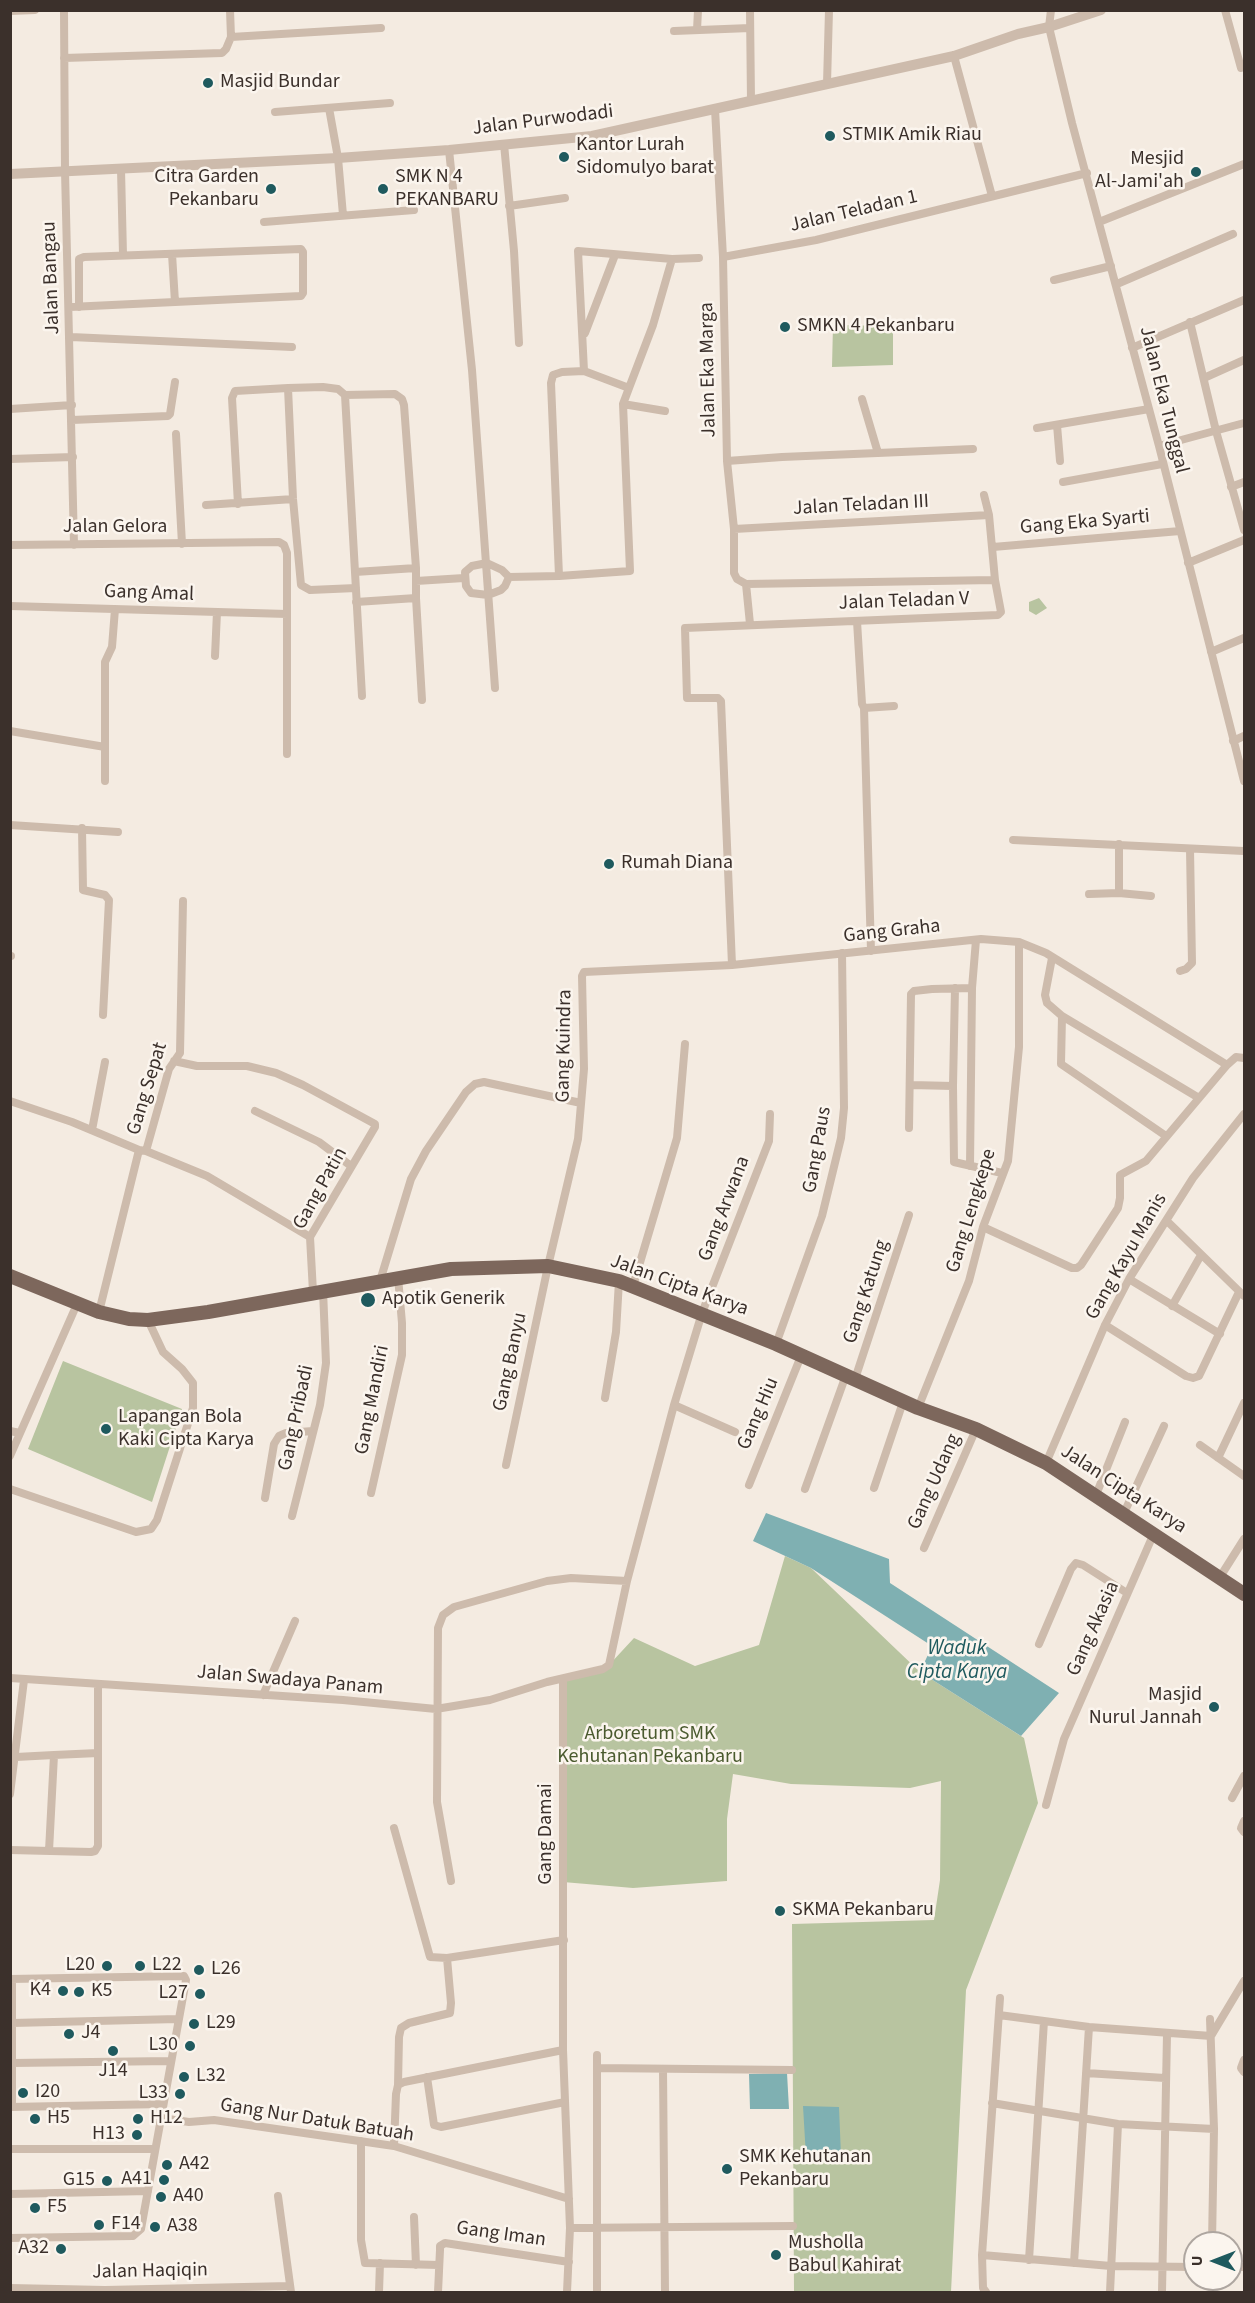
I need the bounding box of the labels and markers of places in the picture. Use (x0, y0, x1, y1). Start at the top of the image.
place label: Masjid Bundar (220, 71, 340, 95)
marker: Masjid Bundar (201, 76, 215, 90)
place label: STMIK Amik Riau (842, 124, 982, 148)
marker: STMIK Amik Riau (823, 129, 837, 143)
place label: Kantor Lurah Sidomulyo barat (576, 134, 714, 181)
place label: Mesjid Al-Jami'ah (1095, 148, 1184, 195)
marker: Kantor Lurah Sidomulyo barat (557, 150, 571, 164)
marker: Mesjid Al-Jami'ah (1189, 165, 1203, 179)
place label: Citra Garden Pekanbaru (154, 166, 259, 213)
place label: SMK N 4 PEKANBARU (395, 166, 499, 213)
marker: Citra Garden Pekanbaru (264, 182, 278, 196)
marker: SMK N 4 PEKANBARU (376, 182, 390, 196)
place label: SMKN 4 Pekanbaru (797, 315, 955, 339)
marker: SMKN 4 Pekanbaru (778, 320, 792, 334)
place label: Rumah Diana (621, 852, 733, 876)
marker: Rumah Diana (602, 857, 616, 871)
place label: Apotik Generik (382, 1288, 505, 1312)
marker: Apotik Generik (359, 1291, 377, 1309)
place label: Lapangan Bola Kaki Cipta Karya (118, 1406, 254, 1453)
marker: Lapangan Bola Kaki Cipta Karya (99, 1422, 113, 1436)
place label: Masjid Nurul Jannah (1089, 1684, 1202, 1731)
marker: Masjid Nurul Jannah (1207, 1700, 1221, 1714)
place label: SKMA Pekanbaru (792, 1899, 934, 1923)
marker: SKMA Pekanbaru (773, 1904, 787, 1918)
place label: L20 (65, 1954, 95, 1978)
place label: L22 (152, 1954, 182, 1978)
place label: L26 (211, 1958, 241, 1982)
marker: L20 (100, 1959, 114, 1973)
marker: L22 (133, 1959, 147, 1973)
marker: L26 (192, 1963, 206, 1977)
place label: K4 (29, 1979, 51, 2003)
place label: K5 (91, 1980, 113, 2004)
place label: L27 (158, 1982, 188, 2006)
marker: K4 (56, 1984, 70, 1998)
marker: K5 (72, 1985, 86, 1999)
marker: L27 (193, 1987, 207, 2001)
place label: L29 (206, 2012, 236, 2036)
marker: L29 (187, 2017, 201, 2031)
place label: J4 (81, 2022, 101, 2046)
marker: J4 (62, 2027, 76, 2041)
place label: L30 (148, 2034, 178, 2058)
marker: L30 (183, 2039, 197, 2053)
marker: J14 (106, 2044, 120, 2058)
place label: J14 (98, 2060, 128, 2084)
place label: L32 (196, 2065, 226, 2089)
marker: L32 (177, 2070, 191, 2084)
place label: I20 (35, 2081, 60, 2105)
place label: L33 (138, 2082, 168, 2106)
marker: I20 (16, 2086, 30, 2100)
marker: L33 (173, 2087, 187, 2101)
place label: H5 (47, 2107, 70, 2131)
place label: H12 (150, 2107, 183, 2131)
marker: H5 (28, 2112, 42, 2126)
marker: H12 (131, 2112, 145, 2126)
place label: H13 (92, 2123, 125, 2147)
marker: H13 (130, 2128, 144, 2142)
place label: SMK Kehutanan Pekanbaru (739, 2146, 871, 2193)
place label: A42 (179, 2153, 210, 2177)
marker: A42 (160, 2158, 174, 2172)
marker: SMK Kehutanan Pekanbaru (720, 2162, 734, 2176)
place label: A41 (121, 2168, 152, 2192)
place label: G15 (63, 2169, 95, 2193)
marker: A41 (157, 2173, 171, 2187)
marker: G15 (100, 2174, 114, 2188)
place label: A40 (173, 2185, 204, 2209)
marker: A40 (154, 2190, 168, 2204)
place label: F5 (47, 2196, 67, 2220)
marker: F5 (28, 2201, 42, 2215)
place label: F14 (111, 2213, 141, 2237)
place label: A38 (167, 2215, 198, 2239)
marker: F14 (92, 2218, 106, 2232)
marker: A38 (148, 2220, 162, 2234)
place label: Musholla Babul Kahirat (788, 2232, 901, 2279)
place label: A32 (18, 2237, 49, 2261)
marker: A32 (54, 2242, 68, 2256)
marker: Musholla Babul Kahirat (769, 2248, 783, 2262)

